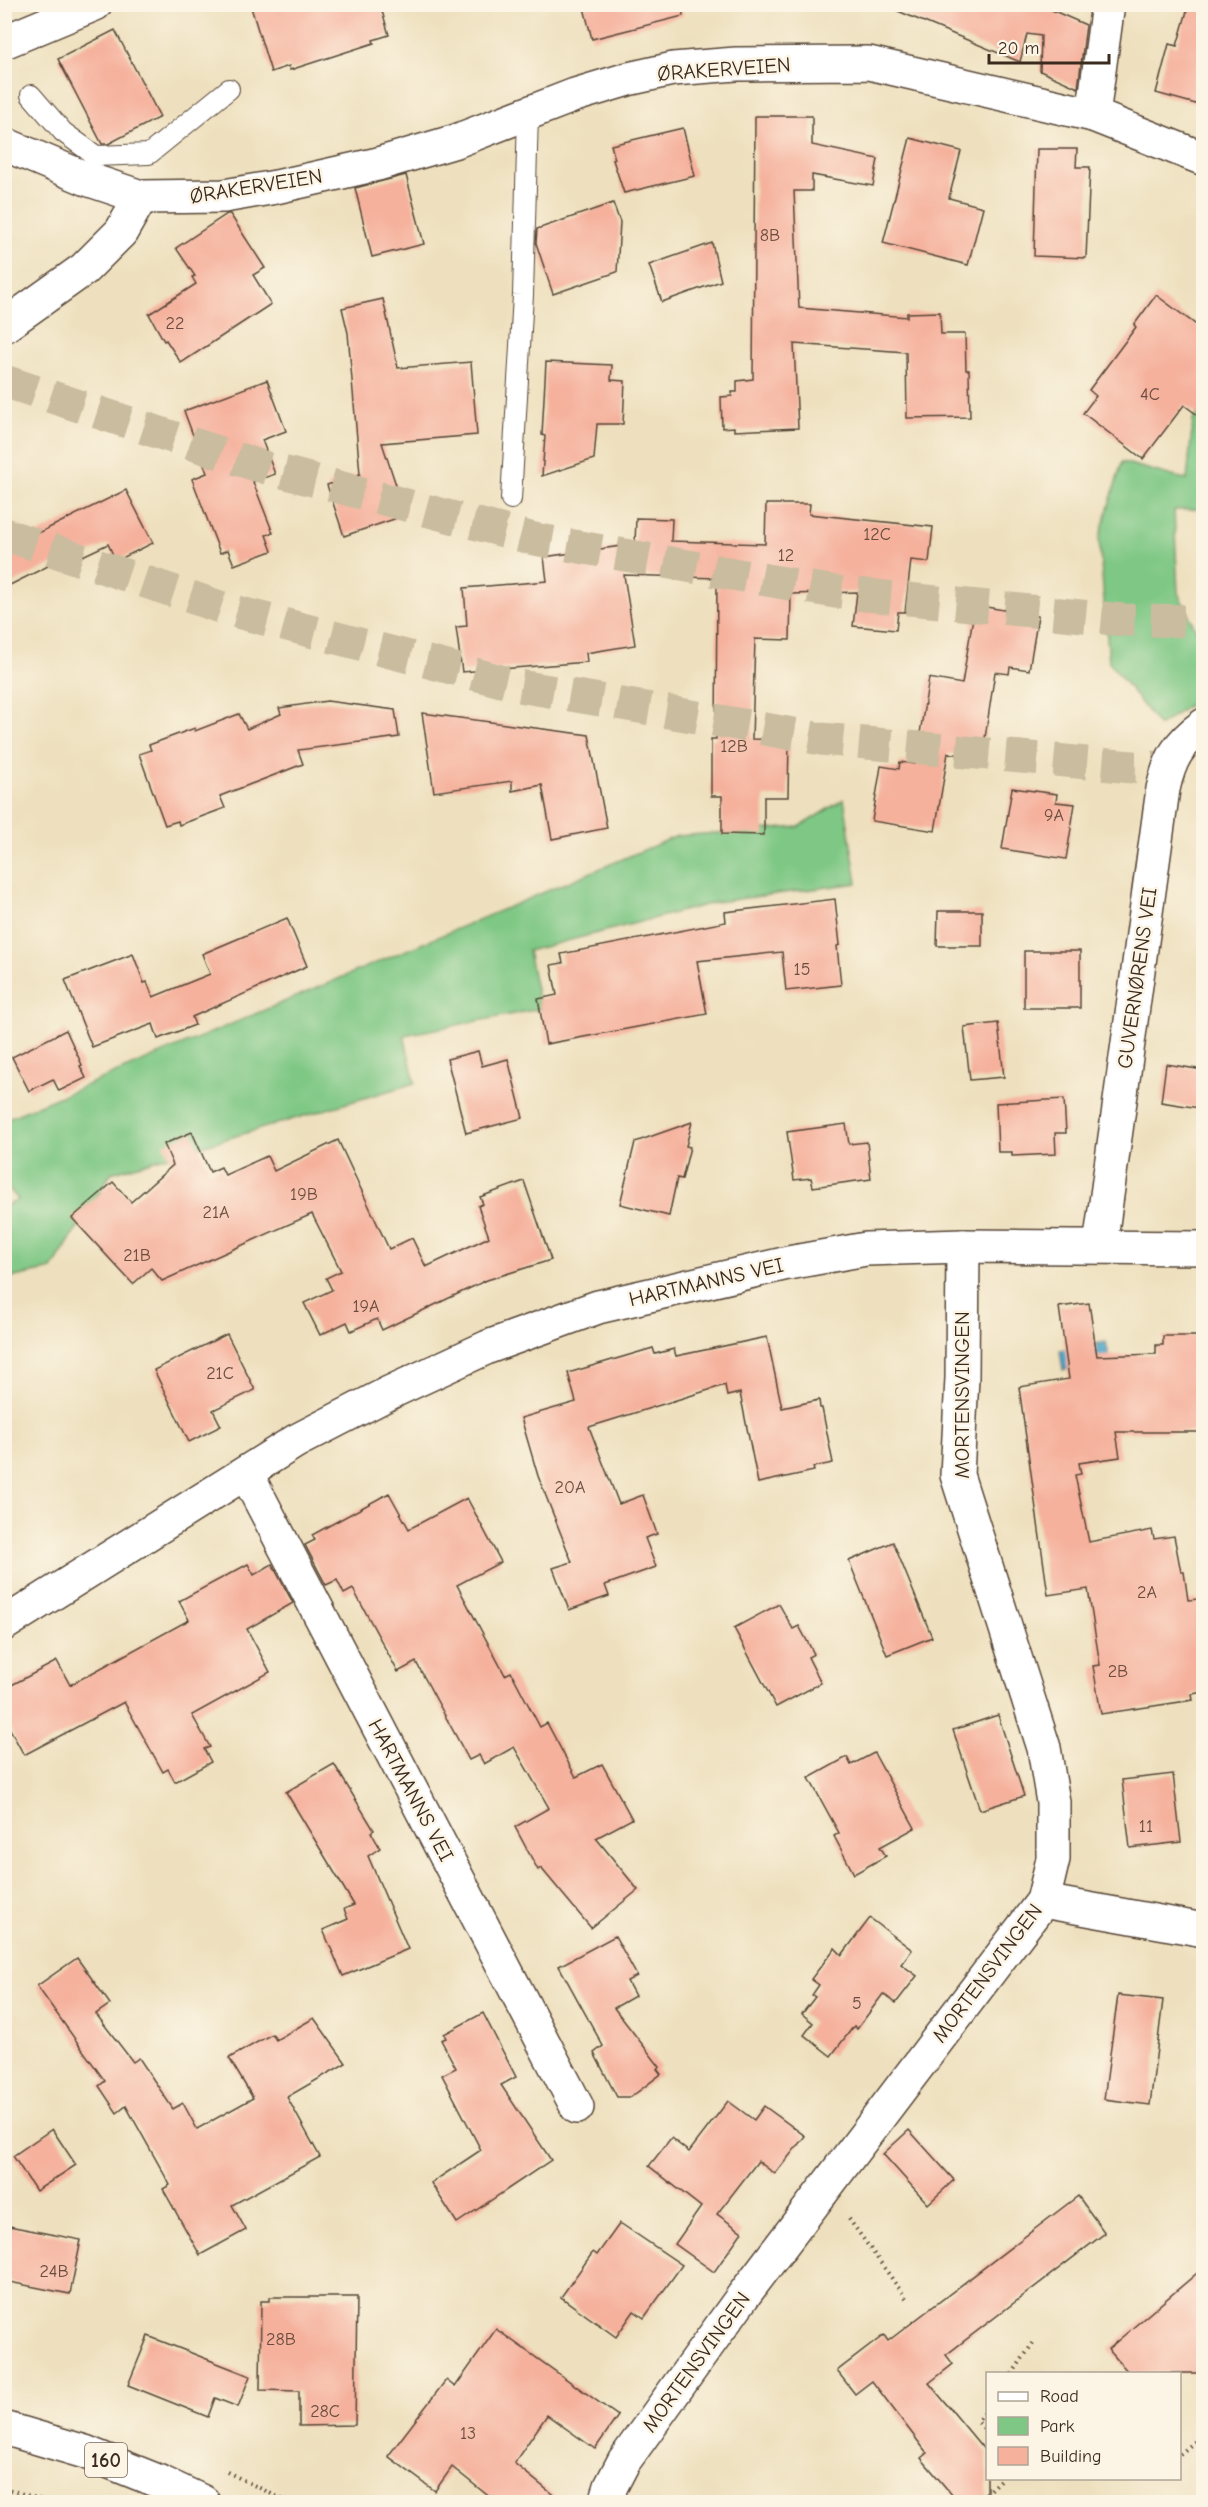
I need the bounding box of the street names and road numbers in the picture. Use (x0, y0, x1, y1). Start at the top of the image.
street label: ØRAKERVEIEN (657, 52, 791, 86)
street label: ØRAKERVEIEN (188, 164, 324, 208)
street label: GUVERNØRENS VEI (1112, 886, 1162, 1070)
street label: HARTMANNS VEI (626, 1253, 786, 1311)
street label: MORTENSVINGEN (950, 1311, 974, 1479)
street label: HARTMANNS VEI (363, 1715, 459, 1865)
street label: MORTENSVINGEN (927, 1899, 1047, 2047)
street label: MORTENSVINGEN (637, 2287, 755, 2437)
road number: 160 (85, 2443, 127, 2477)

